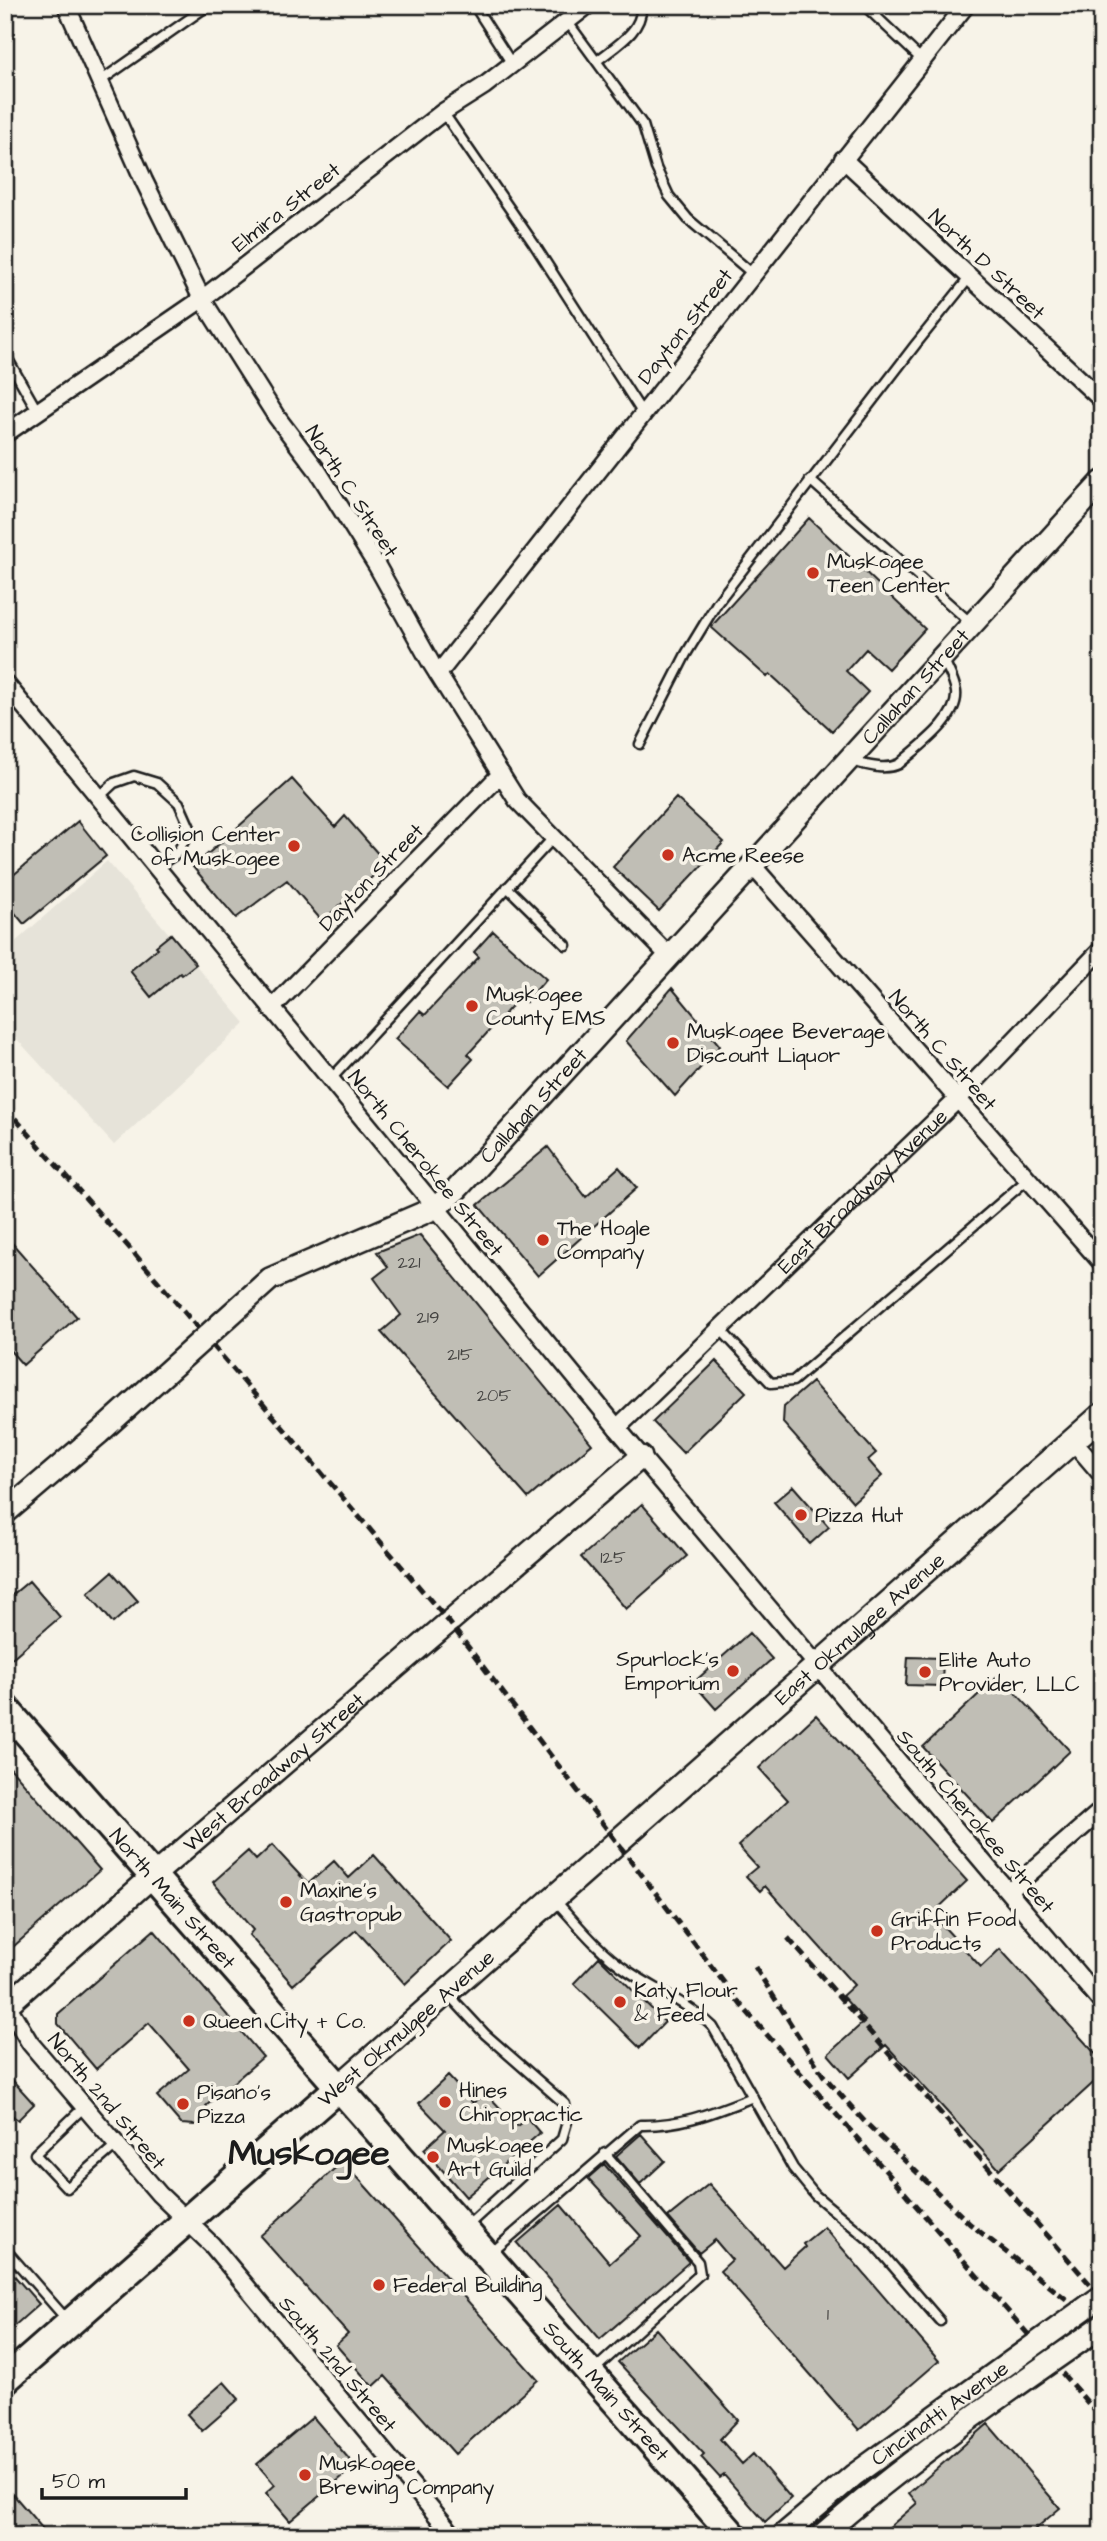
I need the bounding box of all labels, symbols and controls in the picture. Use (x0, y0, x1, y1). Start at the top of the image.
street label: Elmira Street (226, 155, 347, 259)
street label: North D Street (922, 202, 1052, 327)
street label: Dayton Street (631, 262, 742, 392)
street label: North C Street (298, 420, 405, 563)
place label: Muskogee Teen Center (827, 547, 950, 600)
marker: Muskogee Teen Center (805, 565, 821, 581)
street label: Callahan Street (855, 622, 977, 751)
street label: Dayton Street (312, 817, 432, 939)
place label: Collision Center of Muskogee (131, 820, 280, 875)
marker: Collision Center of Muskogee (286, 838, 302, 854)
place label: Acme Reese (682, 841, 804, 870)
marker: Acme Reese (660, 847, 676, 863)
place label: Muskogee County EMS (486, 980, 606, 1035)
street label: North C Street (882, 983, 1004, 1118)
marker: Muskogee County EMS (464, 998, 480, 1014)
place label: Muskogee Beverage Discount Liquor (687, 1017, 885, 1070)
marker: Muskogee Beverage Discount Liquor (665, 1035, 681, 1051)
street label: Callahan Street (473, 1041, 595, 1170)
street label: North Cherokee Street (341, 1064, 510, 1263)
street label: East Broadway Avenue (771, 1103, 954, 1281)
place label: The Hogle Company (557, 1214, 650, 1269)
marker: The Hogle Company (535, 1232, 551, 1248)
house number: 221 (398, 1250, 420, 1275)
house number: 219 (417, 1305, 439, 1330)
house number: 215 (447, 1342, 473, 1367)
house number: 205 (477, 1383, 511, 1408)
place label: Pizza Hut (815, 1501, 904, 1530)
marker: Pizza Hut (793, 1507, 809, 1523)
house number: 125 (600, 1545, 626, 1570)
street label: East Okmulgee Avenue (768, 1546, 951, 1712)
place label: Spurlock's Emporium (616, 1645, 720, 1699)
place label: Elite Auto Provider, LLC (939, 1646, 1080, 1699)
marker: Spurlock's Emporium (725, 1663, 741, 1679)
marker: Elite Auto Provider, LLC (917, 1664, 933, 1680)
street label: West Broadway Street (177, 1686, 372, 1859)
street label: South Cherokee Street (890, 1723, 1062, 1920)
street label: North Main Street (102, 1822, 243, 1976)
place label: Maxine's Gastropub (300, 1876, 402, 1930)
marker: Maxine's Gastropub (278, 1894, 294, 1910)
place label: Griffin Food Products (891, 1905, 1016, 1958)
marker: Griffin Food Products (869, 1923, 885, 1939)
street label: West Okmulgee Avenue (312, 1943, 502, 2115)
place label: Katy Flour & Feed (634, 1976, 738, 2029)
marker: Katy Flour & Feed (612, 1994, 628, 2010)
place label: Queen City + Co. (203, 2007, 366, 2038)
marker: Queen City + Co. (181, 2013, 197, 2029)
street label: North 2nd Street (41, 2027, 173, 2176)
place label: Hines Chiropractic (459, 2076, 583, 2130)
place label: Pisano's Pizza (197, 2078, 271, 2131)
marker: Hines Chiropractic (437, 2094, 453, 2110)
marker: Pisano's Pizza (175, 2096, 191, 2112)
district label: Muskogee (228, 2129, 390, 2180)
place label: Muskogee Art Guild (447, 2131, 544, 2184)
marker: Muskogee Art Guild (425, 2149, 441, 2165)
place label: Federal Building (393, 2271, 543, 2302)
marker: Federal Building (371, 2277, 387, 2293)
street label: South 2nd Street (272, 2290, 404, 2439)
house number: 1 (827, 2302, 829, 2327)
street label: South Main Street (536, 2315, 676, 2468)
street label: Cincinatti Avenue (865, 2354, 1015, 2473)
place label: Muskogee Brewing Company (319, 2449, 495, 2504)
scale bar (42, 2457, 186, 2501)
text: 50 m (52, 2467, 106, 2496)
marker: Muskogee Brewing Company (297, 2467, 313, 2483)

